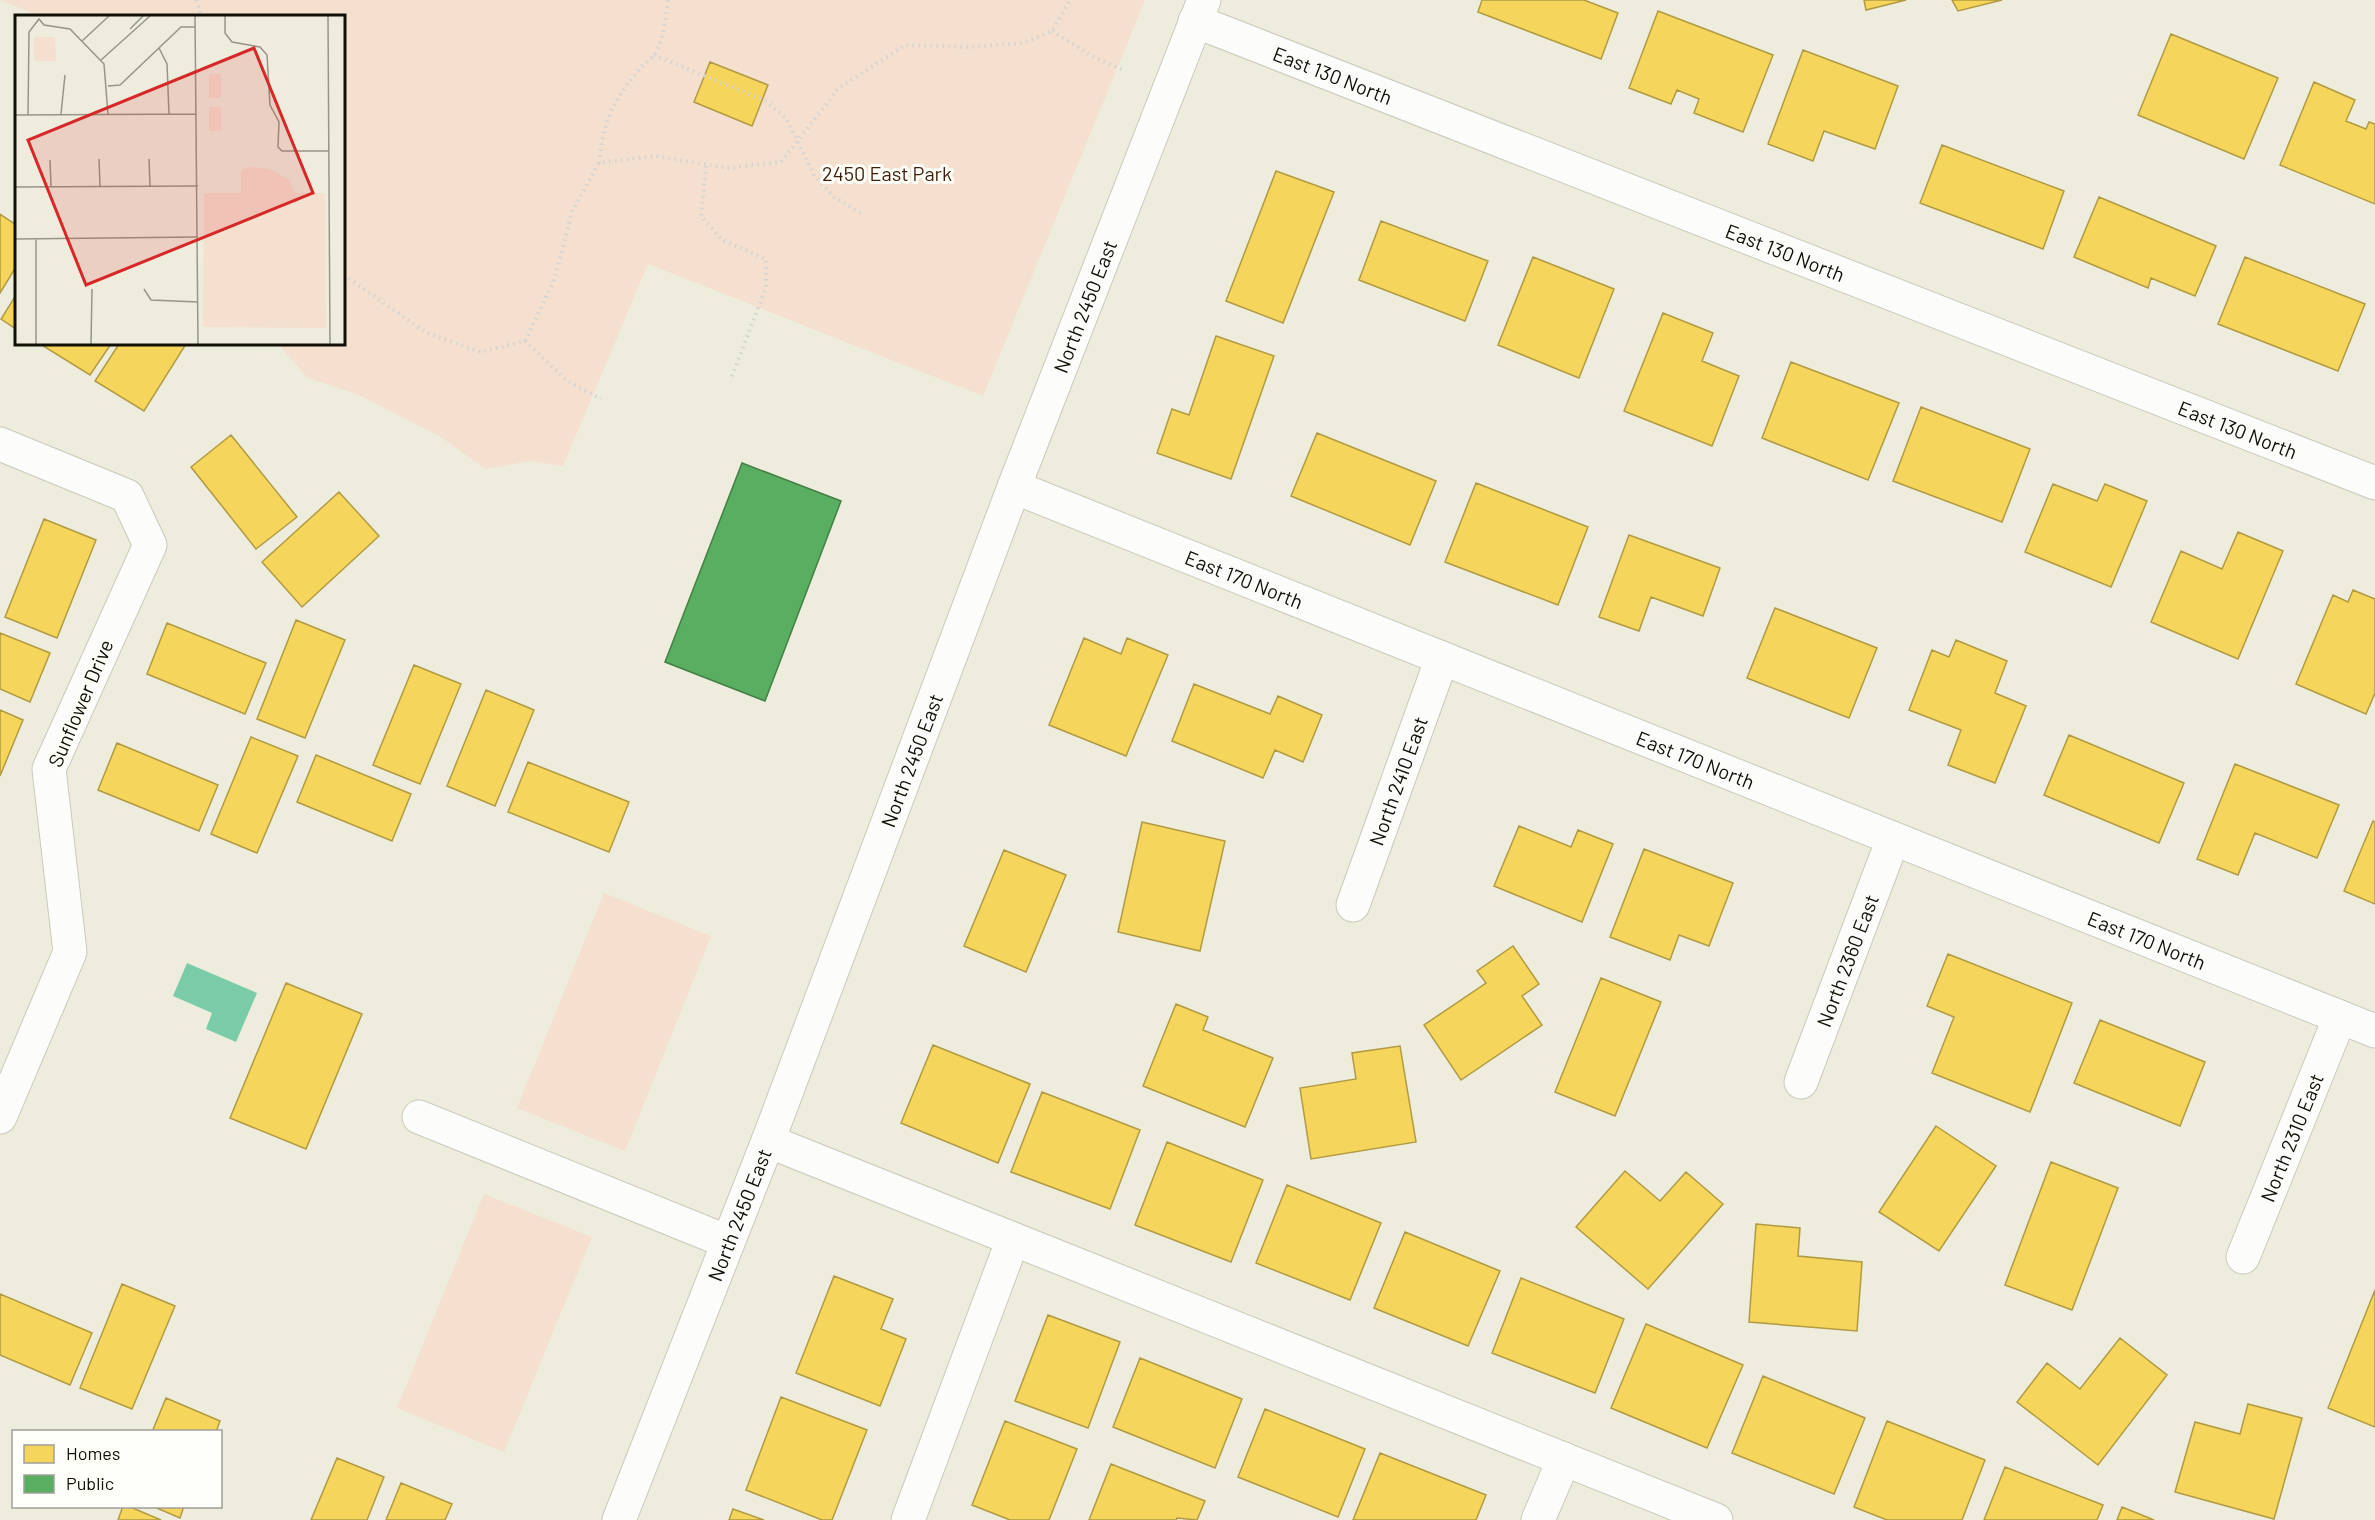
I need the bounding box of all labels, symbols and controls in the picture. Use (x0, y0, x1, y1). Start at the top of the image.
inset map (15, 15, 345, 345)
street label: East 130 North (1270, 41, 1396, 109)
park label: 2450 East Park (822, 161, 952, 185)
street label: East 130 North (1722, 218, 1848, 286)
street label: North 2450 East (1048, 236, 1121, 376)
street label: East 130 North (2175, 395, 2301, 463)
street label: East 170 North (1182, 545, 1307, 613)
street label: Sunflower Drive (42, 636, 118, 770)
street label: North 2450 East (875, 690, 947, 830)
street label: North 2410 East (1363, 713, 1432, 849)
street label: East 170 North (1633, 725, 1758, 794)
street label: North 2360 East (1811, 891, 1883, 1030)
street label: East 170 North (2084, 905, 2209, 974)
street label: North 2310 East (2255, 1070, 2328, 1205)
street label: North 2450 East (702, 1145, 776, 1285)
legend (12, 1430, 222, 1508)
text: Homes (66, 1442, 120, 1464)
text: Public (66, 1472, 114, 1494)

